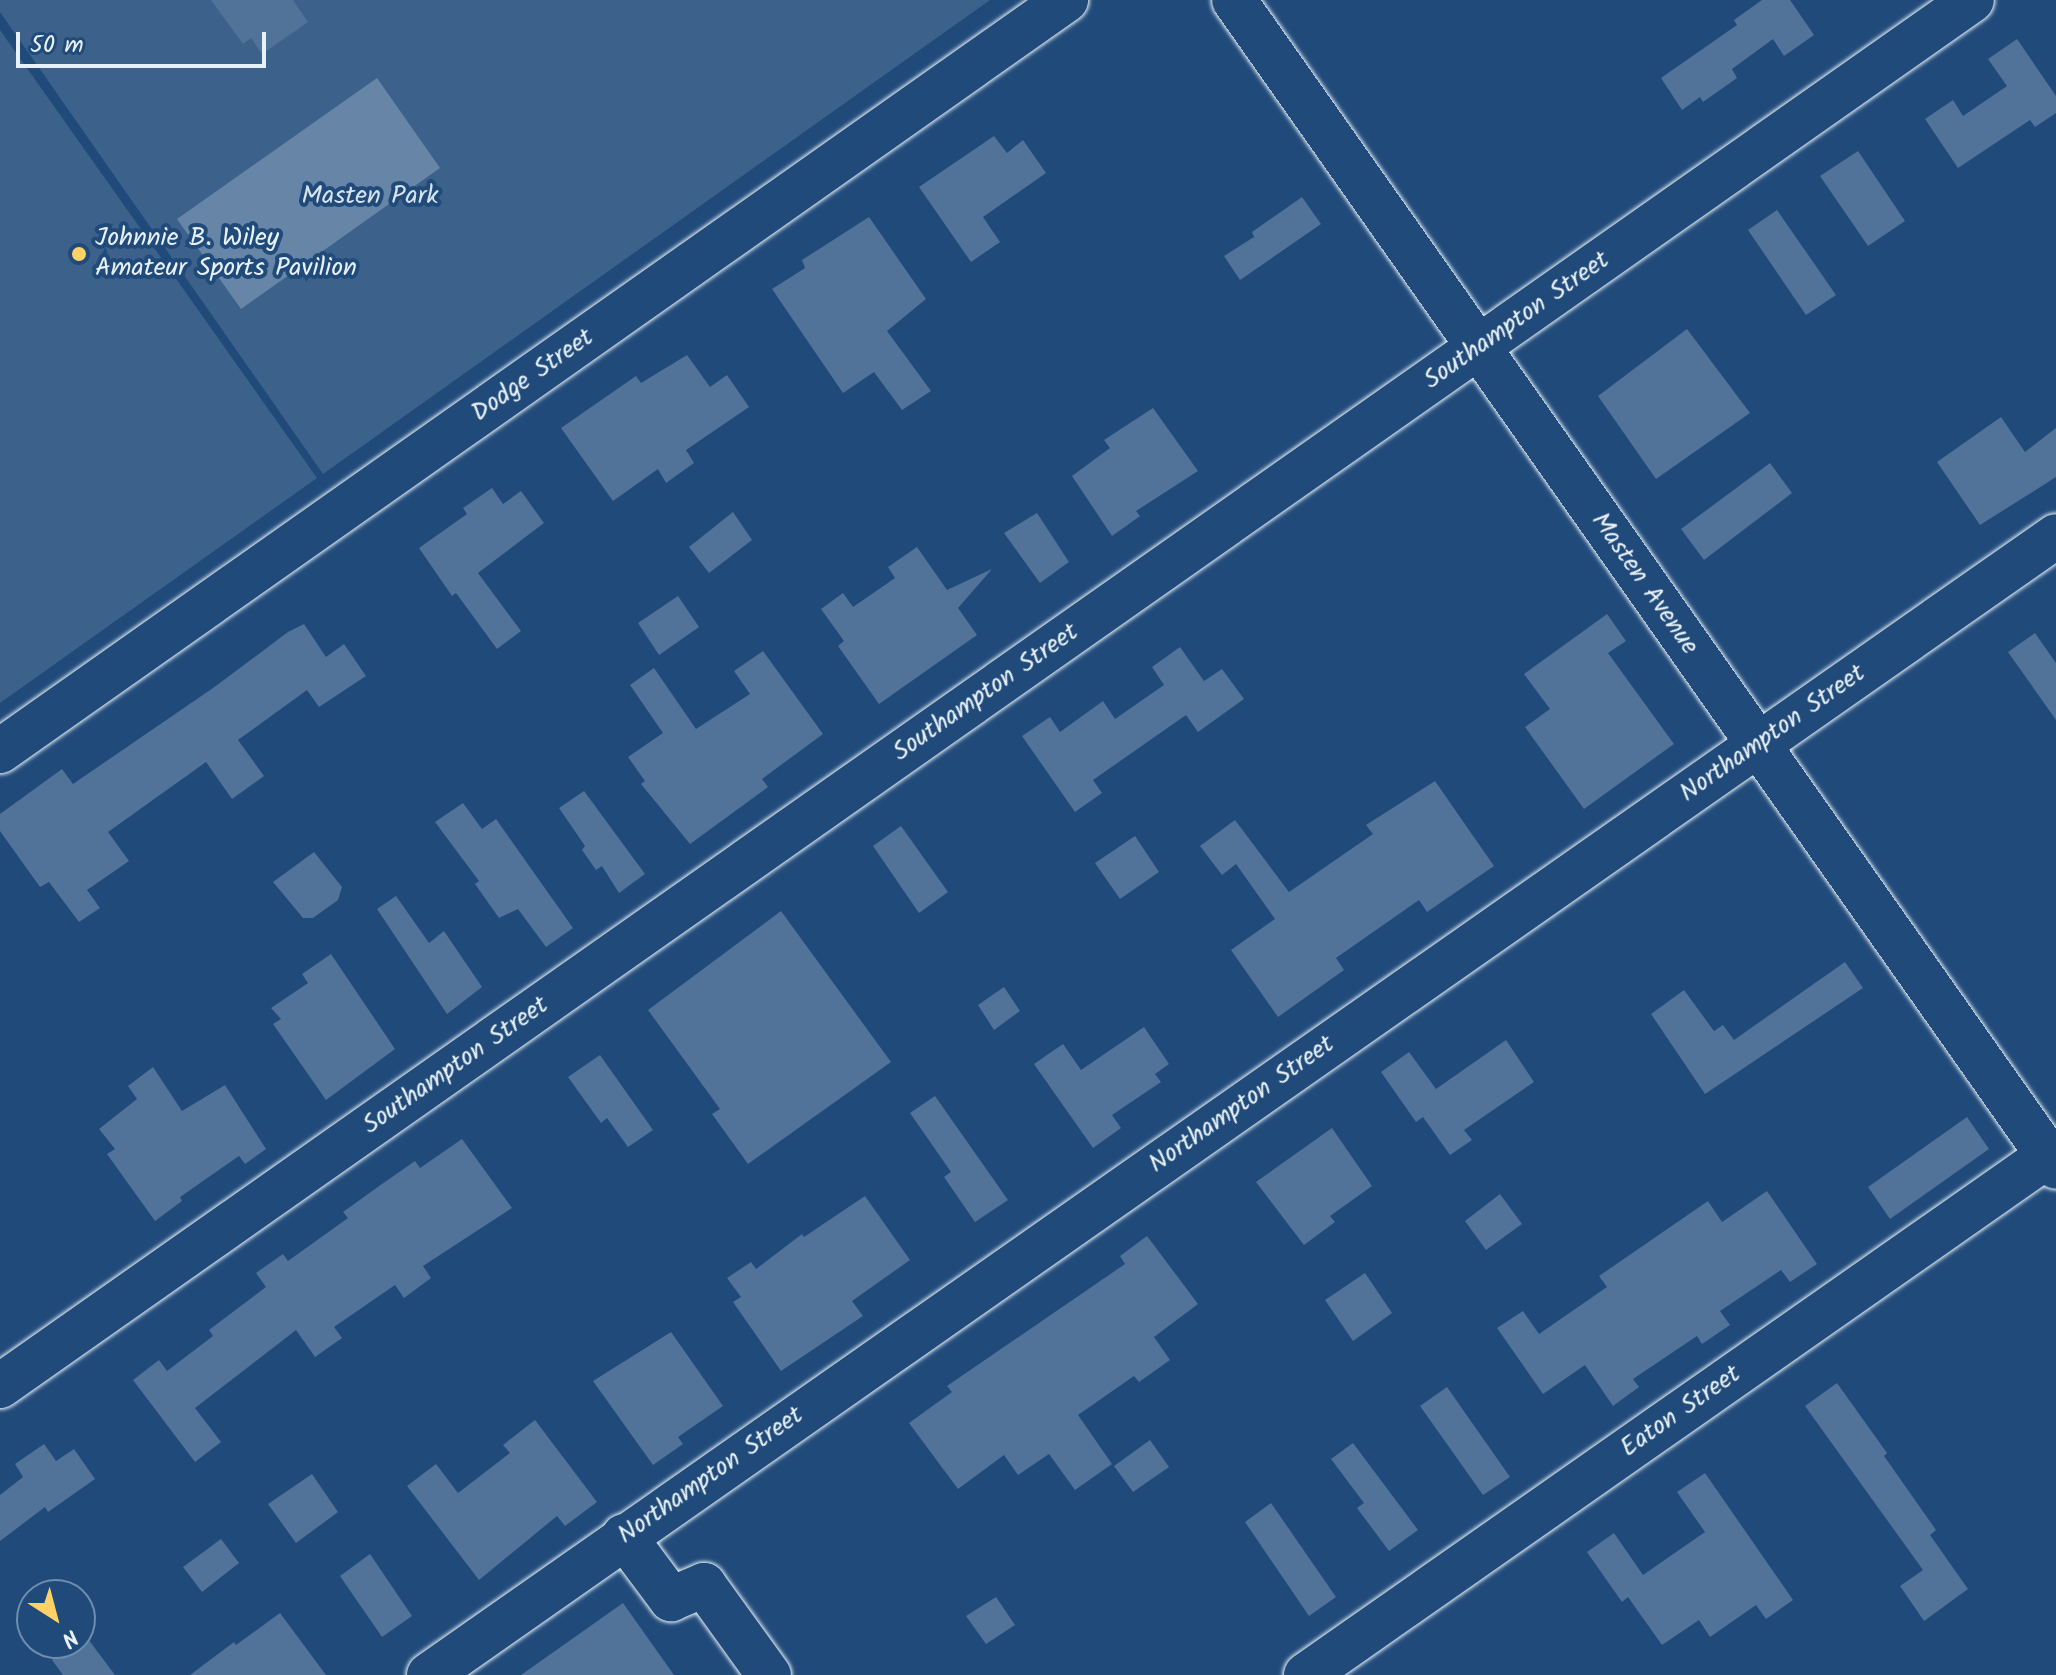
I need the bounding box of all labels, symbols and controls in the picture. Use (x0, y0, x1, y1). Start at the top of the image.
scale bar (20, 16, 270, 66)
text: 50 m (30, 26, 84, 65)
park label: Masten Park (302, 181, 438, 213)
place label: Johnnie B. Wiley Amateur Sports Pavilion (95, 223, 357, 284)
marker: Johnnie B. Wiley Amateur Sports Pavilion (70, 245, 88, 263)
street label: Southampton Street (1418, 245, 1616, 397)
street label: Dodge Street (466, 323, 600, 429)
street label: Masten Avenue (1584, 507, 1704, 661)
street label: Southampton Street (887, 617, 1085, 769)
street label: Northampton Street (1674, 658, 1872, 810)
street label: Southampton Street (357, 990, 555, 1142)
street label: Northampton Street (1143, 1029, 1341, 1181)
street label: Eaton Street (1615, 1359, 1747, 1465)
street label: Northampton Street (612, 1400, 810, 1552)
north arrow (16, 1579, 96, 1659)
text: N (53, 1619, 85, 1655)

